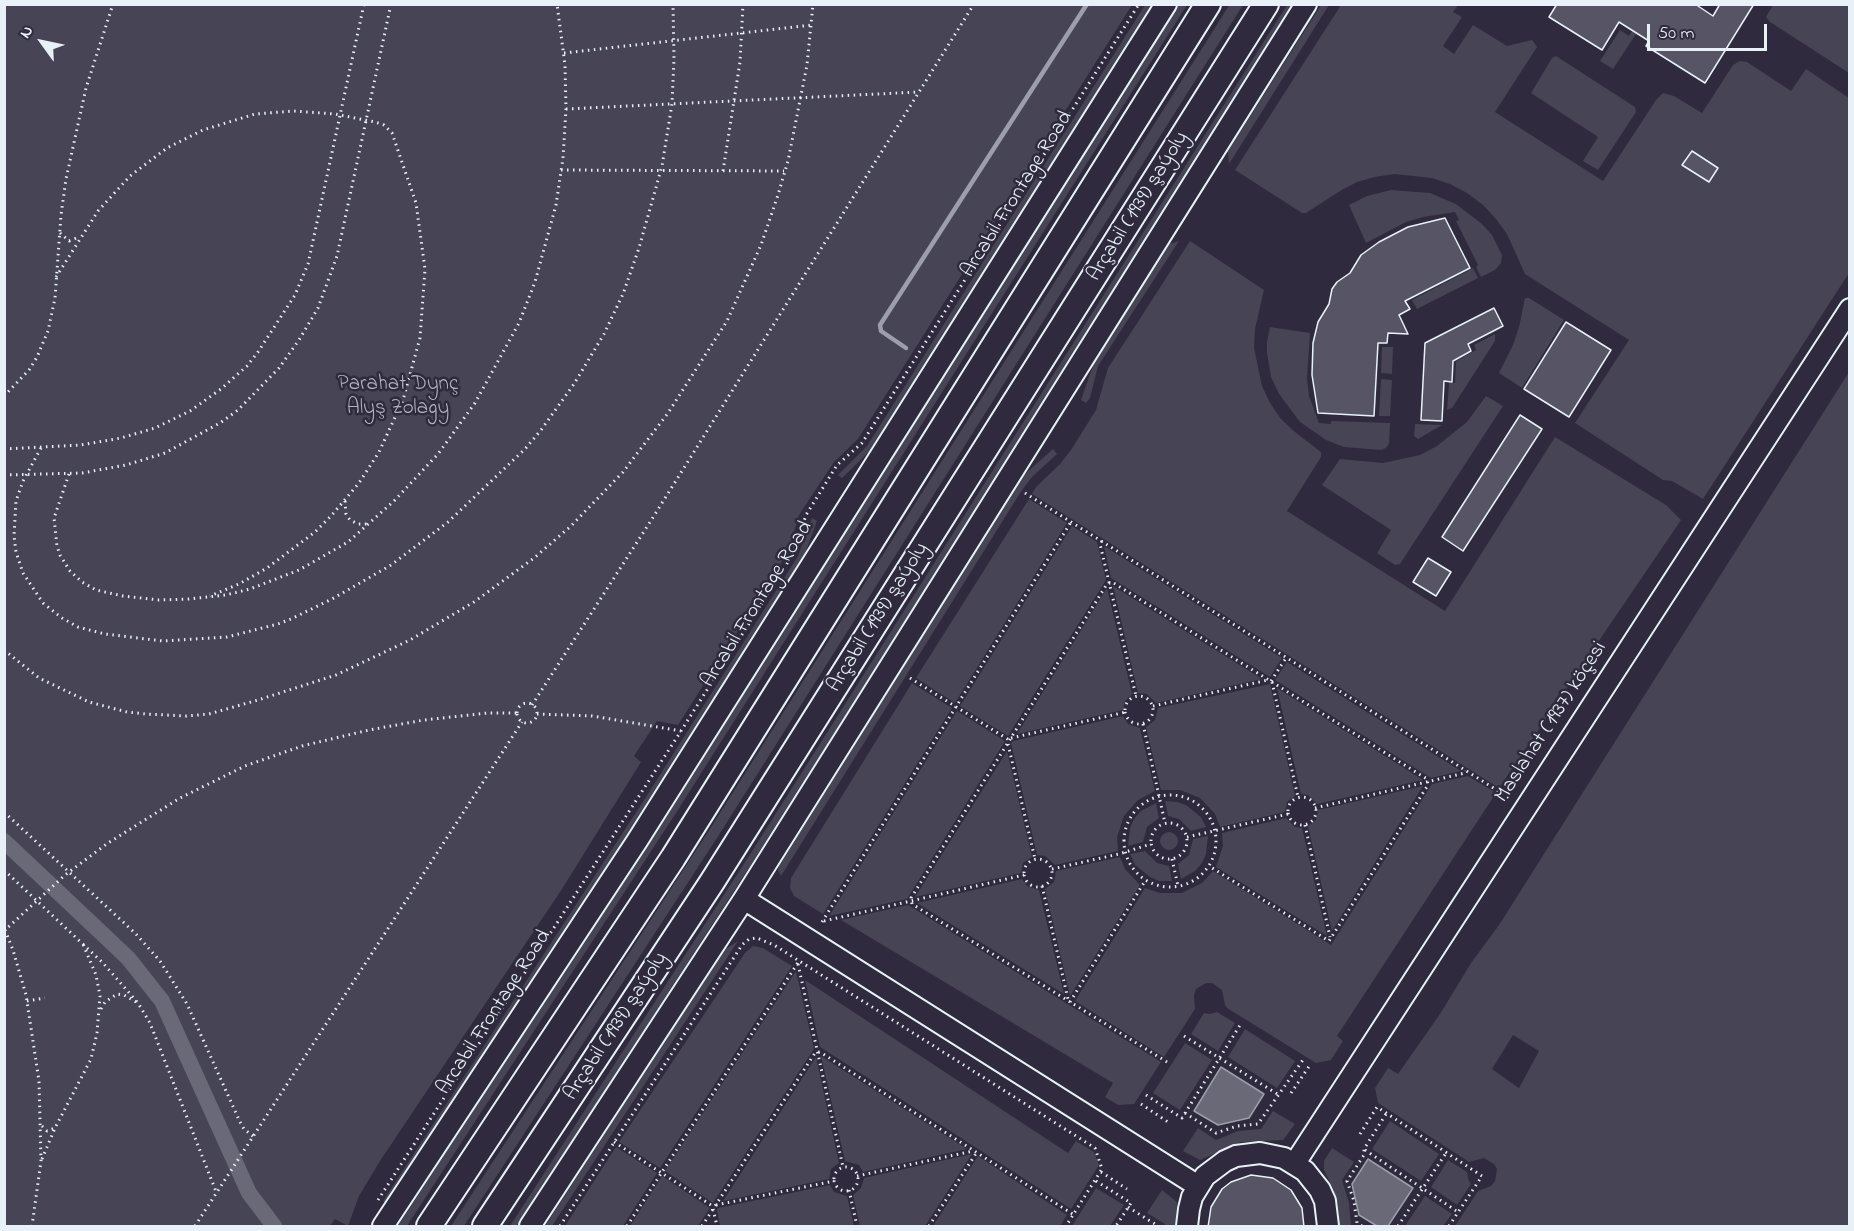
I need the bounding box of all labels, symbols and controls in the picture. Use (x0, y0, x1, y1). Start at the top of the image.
north arrow (12, 12, 72, 72)
scale bar (1650, 12, 1770, 50)
text: N (14, 21, 40, 43)
text: 50 m (1658, 21, 1695, 47)
street label: Arcabil Frontage Road (957, 107, 1079, 283)
street label: Arçabil (1939) şaýoly (1083, 127, 1195, 287)
park label: Parahat Dynç Alyş Zolagy (338, 373, 458, 423)
street label: Arcabil Frontage Road (697, 517, 819, 693)
street label: Arçabil (1939) şaýoly (823, 538, 935, 698)
street label: Maslahat (1937) köçesi (1490, 638, 1614, 808)
street label: Arcabil Frontage Road (432, 926, 558, 1100)
street label: Arçabil (1939) şaýoly (560, 948, 674, 1106)

